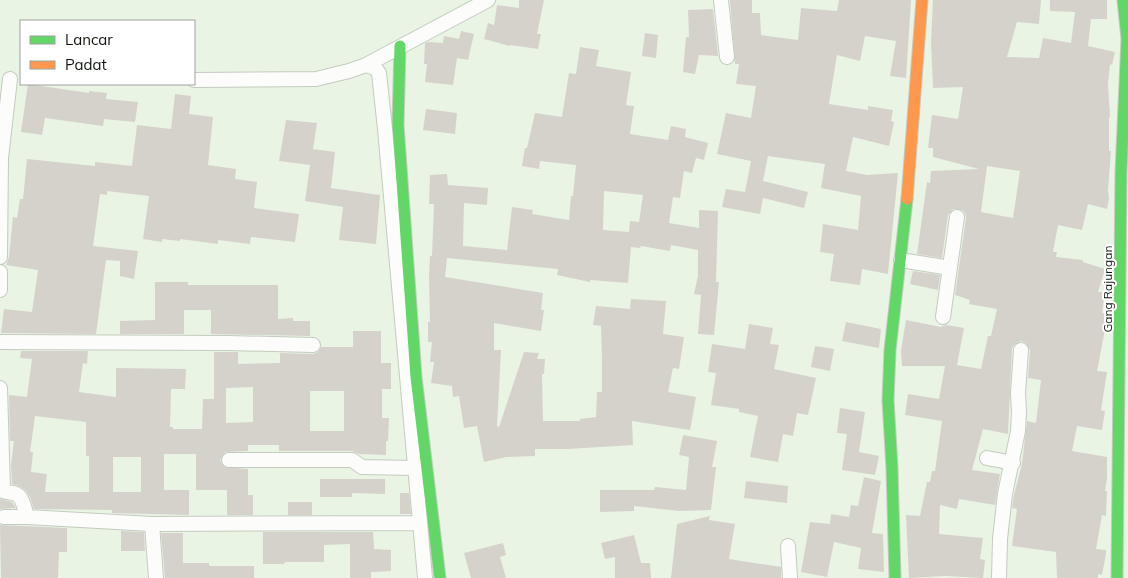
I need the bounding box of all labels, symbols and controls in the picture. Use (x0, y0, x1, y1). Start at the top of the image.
legend (20, 20, 195, 85)
text: Lancar (65, 30, 113, 49)
text: Padat (65, 55, 107, 74)
street label: Gang Rajungan (1100, 245, 1115, 333)

